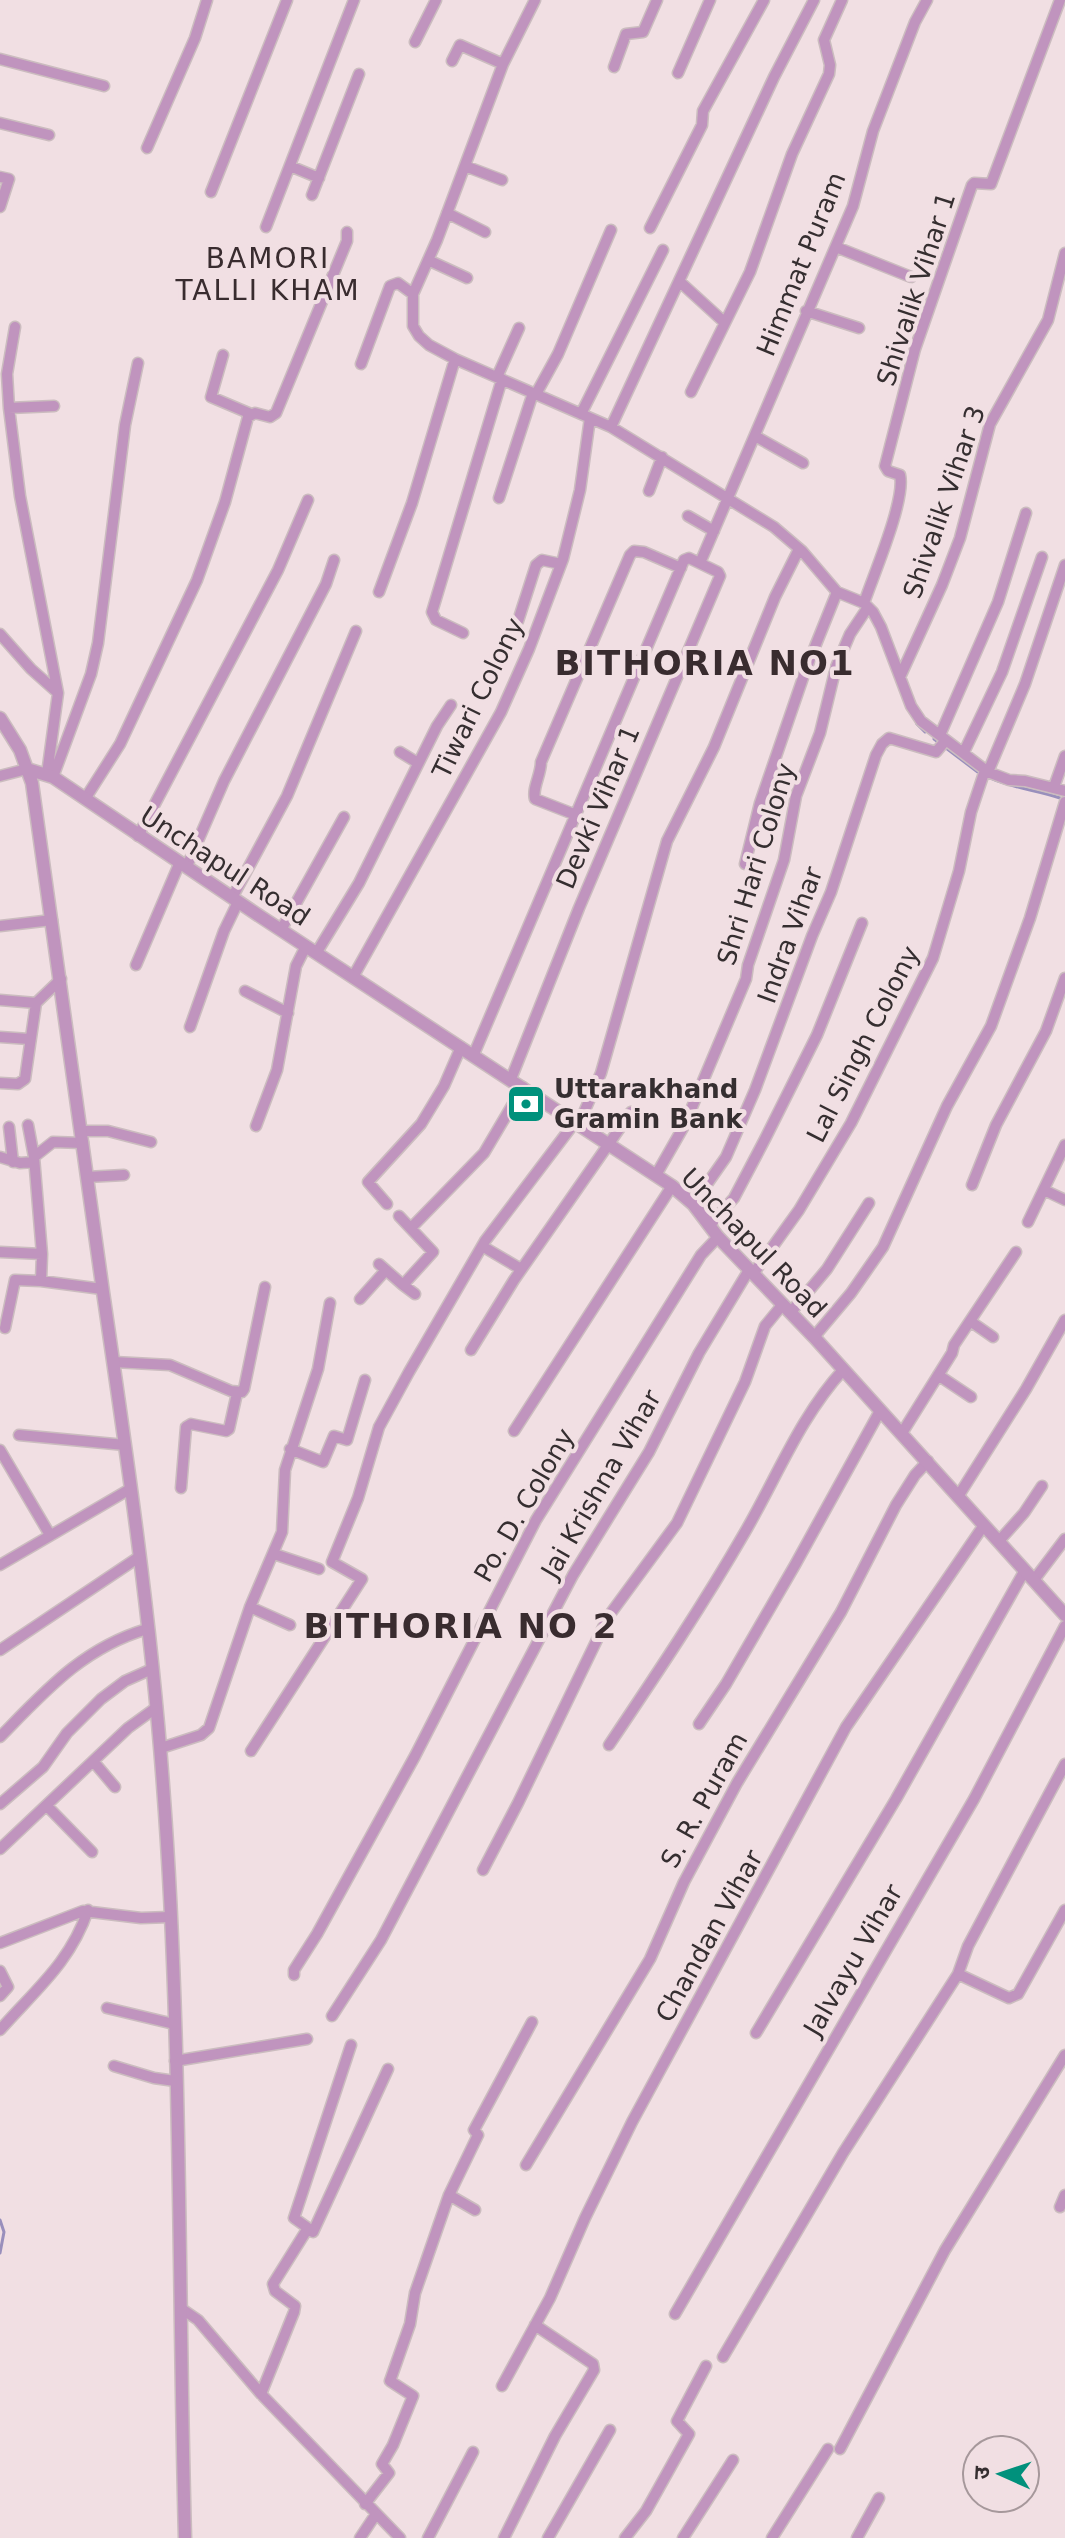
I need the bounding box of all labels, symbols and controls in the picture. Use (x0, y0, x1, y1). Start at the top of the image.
street label: Himmat Puram (750, 168, 852, 360)
street label: Shivalik Vihar 1 (871, 188, 961, 390)
district label: BAMORI TALLI KHAM (174, 242, 361, 307)
street label: Shivalik Vihar 3 (897, 402, 991, 602)
street label: Tiwari Colony (426, 613, 530, 784)
district label: BITHORIA NO1 (554, 643, 856, 683)
street label: Devki Vihar 1 (550, 721, 646, 893)
street label: Shri Hari Colony (711, 759, 801, 969)
street label: Unchapul Road (135, 800, 315, 932)
street label: Indra Vihar (751, 862, 829, 1007)
street label: Lal Singh Colony (801, 941, 925, 1147)
place label: Uttarakhand Gramin Bank (554, 1074, 743, 1134)
bank icon: Uttarakhand Gramin Bank (505, 1083, 547, 1125)
street label: Unchapul Road (675, 1162, 833, 1324)
street label: Jai Krishna Vihar (534, 1384, 667, 1585)
street label: Po. D. Colony (468, 1423, 580, 1587)
district label: BITHORIA NO 2 (304, 1606, 618, 1646)
street label: S. R. Puram (654, 1727, 754, 1873)
street label: Chandan Vihar (649, 1845, 769, 2027)
street label: Jalvayu Vihar (797, 1879, 909, 2043)
north arrow (961, 2434, 1041, 2514)
text: उ (969, 2465, 994, 2480)

